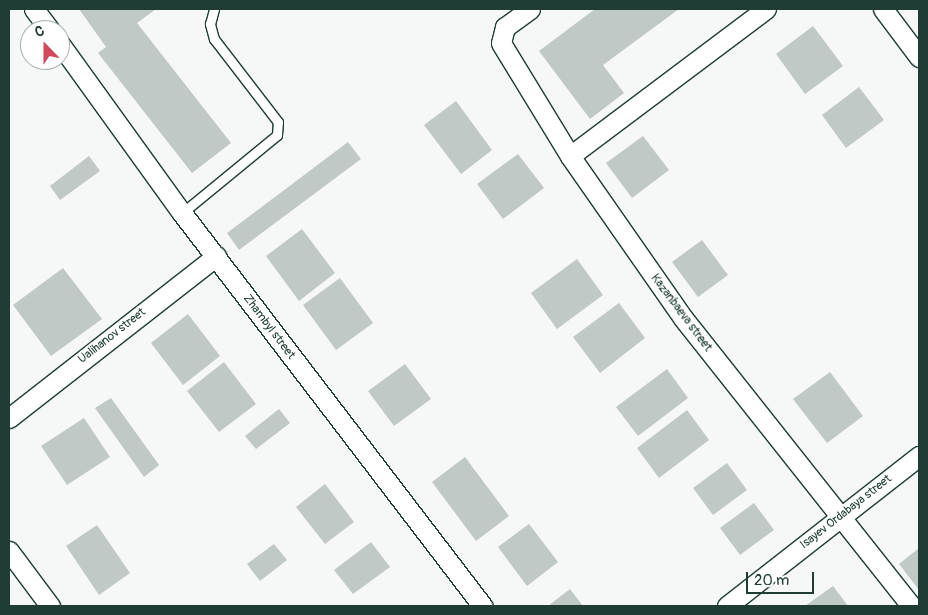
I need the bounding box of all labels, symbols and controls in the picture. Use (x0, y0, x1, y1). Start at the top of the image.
north arrow (20, 20, 70, 70)
text: С (32, 22, 47, 41)
street label: Kazanbaeva street (647, 272, 715, 354)
street label: Zhambyl street (240, 292, 298, 362)
street label: Ualihanov street (75, 305, 149, 367)
street label: Isayev Ordabaya street (797, 472, 895, 552)
scale bar (748, 562, 816, 594)
text: 20 m (754, 571, 789, 590)

